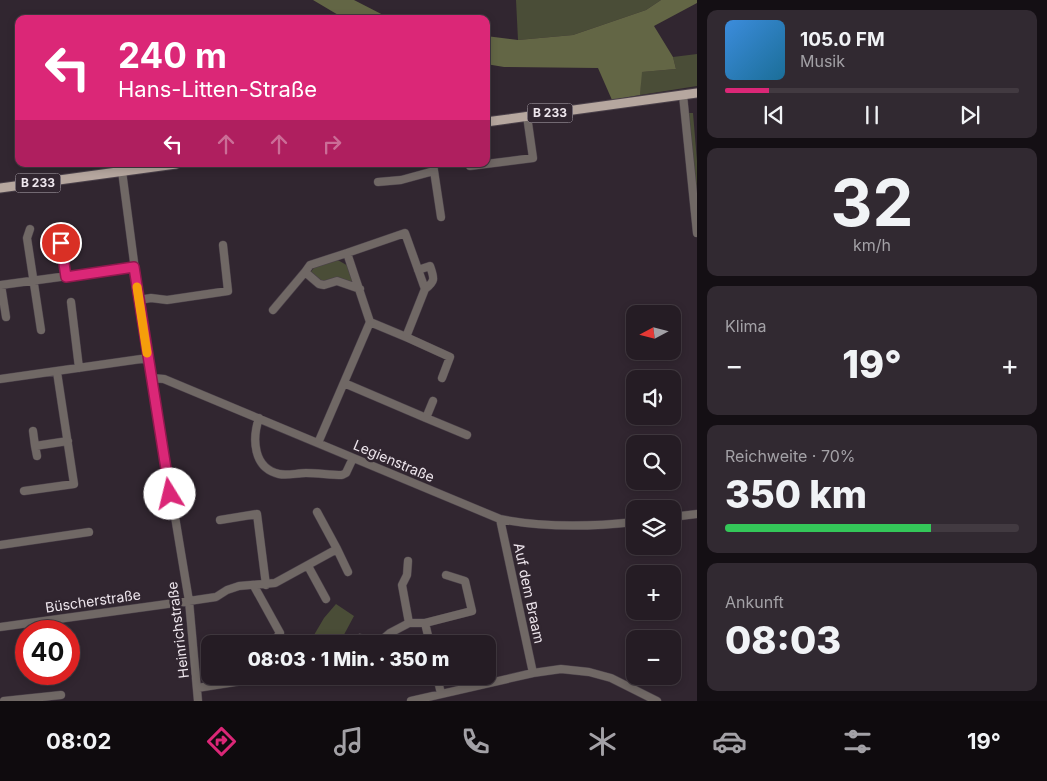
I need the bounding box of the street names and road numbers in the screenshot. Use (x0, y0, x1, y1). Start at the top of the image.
road number: B 233 (528, 104, 572, 122)
road number: B 233 (15, 174, 60, 192)
street label: Legienstraße (351, 436, 437, 485)
street label: Auf dem Braam (511, 541, 548, 645)
street label: Heinrichstraße (163, 581, 192, 679)
street label: Büscherstraße (44, 585, 142, 616)

